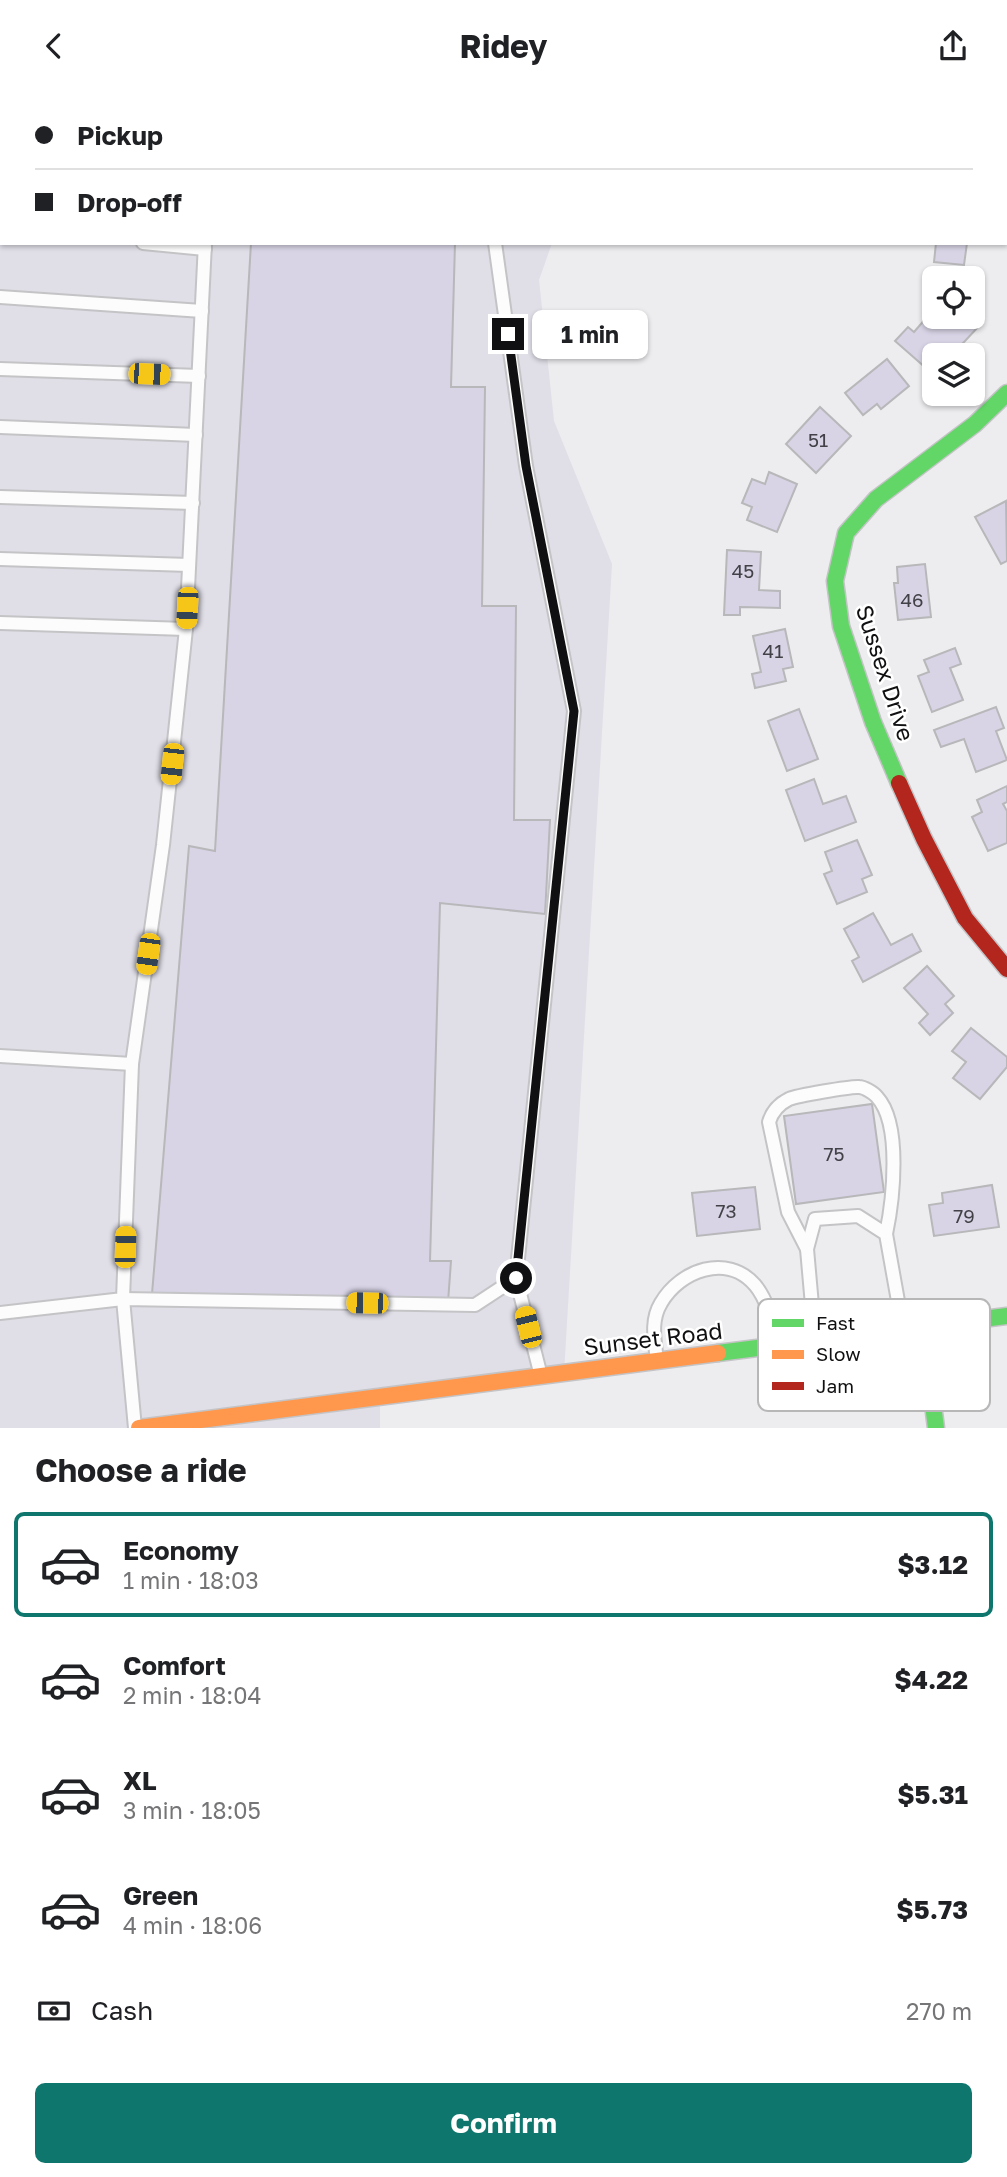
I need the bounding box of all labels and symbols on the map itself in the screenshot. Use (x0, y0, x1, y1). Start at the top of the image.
callout: 1 min (532, 309, 648, 359)
route end (492, 318, 524, 350)
car (128, 363, 171, 385)
house number: 51 (808, 428, 828, 451)
house number: 45 (732, 559, 754, 582)
car (176, 586, 199, 630)
house number: 46 (900, 588, 924, 611)
street label: Sussex Drive (851, 601, 921, 744)
house number: 41 (763, 639, 783, 662)
car (160, 742, 185, 786)
car (135, 932, 162, 976)
house number: 75 (823, 1142, 845, 1165)
house number: 73 (715, 1199, 737, 1222)
house number: 79 (953, 1204, 975, 1227)
car (114, 1226, 137, 1268)
route start (500, 1262, 532, 1294)
car (346, 1292, 389, 1314)
legend (758, 1299, 990, 1411)
car (513, 1304, 544, 1350)
text: Fast (816, 1311, 855, 1334)
street label: Sunset Road (582, 1316, 724, 1360)
text: Slow (816, 1342, 861, 1365)
text: Jam (816, 1374, 854, 1397)

